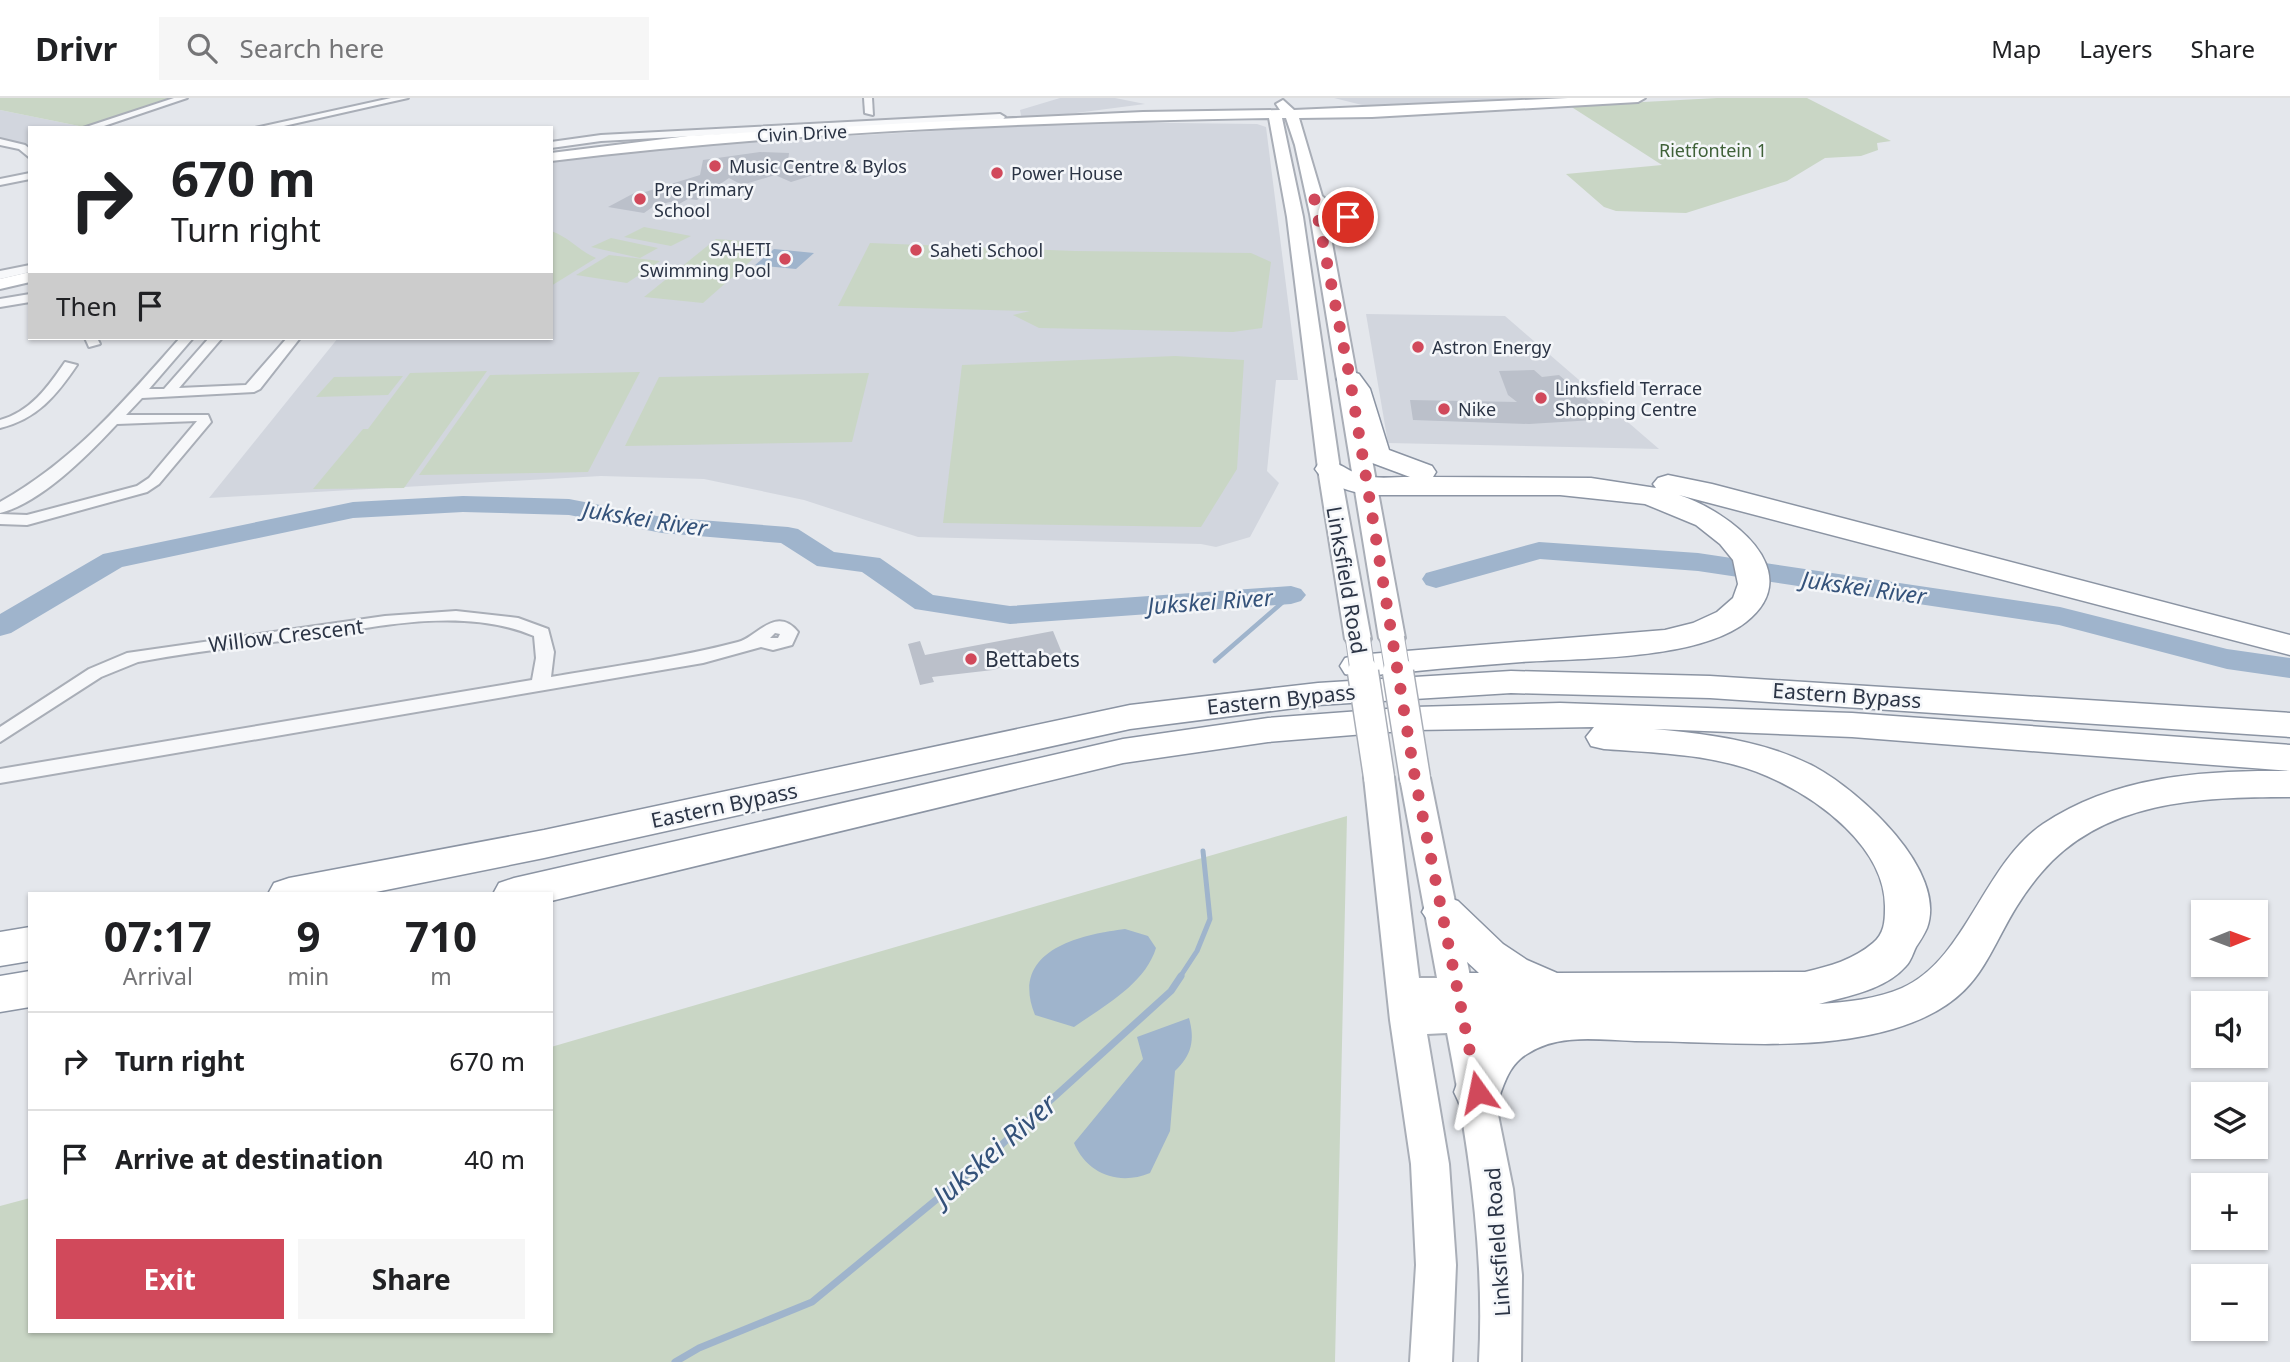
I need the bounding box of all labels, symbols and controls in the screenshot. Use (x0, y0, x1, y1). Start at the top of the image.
search box (159, 17, 649, 80)
text: Drivr (35, 26, 117, 71)
icon: search (183, 29, 221, 67)
text: Search here (239, 30, 384, 66)
text: Map (1991, 32, 2041, 65)
text: Layers (2079, 32, 2153, 65)
text: Share (2191, 32, 2255, 65)
street label: Civin Drive (756, 119, 848, 147)
park label: Rietfontein 1 (1659, 138, 1767, 162)
text: 670 m (171, 145, 316, 211)
icon: right (56, 154, 147, 245)
place label: Music Centre & Bylos (729, 154, 907, 178)
marker: Music Centre & Bylos (707, 158, 723, 174)
place label: Power House (1011, 161, 1123, 185)
marker: Power House (989, 165, 1005, 181)
place label: Pre Primary School (654, 177, 754, 222)
pin (1318, 187, 1378, 247)
marker: Pre Primary School (632, 191, 648, 207)
icon: arrive (1329, 198, 1367, 236)
text: Turn right (171, 208, 321, 251)
place label: SAHETI Swimming Pool (640, 237, 771, 282)
place label: Saheti School (930, 238, 1043, 262)
marker: Saheti School (908, 242, 924, 258)
marker: SAHETI Swimming Pool (777, 251, 793, 267)
icon: arrive (131, 287, 169, 325)
text: Then (56, 288, 117, 324)
place label: Astron Energy (1432, 335, 1552, 359)
marker: Astron Energy (1410, 339, 1426, 355)
place label: Linksfield Terrace Shopping Centre (1555, 376, 1702, 421)
marker: Linksfield Terrace Shopping Centre (1533, 390, 1549, 406)
place label: Nike (1458, 397, 1496, 421)
marker: Nike (1436, 401, 1452, 417)
water label: Jukskei River (576, 492, 710, 544)
street label: Linksfield Road (1320, 504, 1374, 656)
water label: Jukskei River (1796, 562, 1929, 612)
water label: Jukskei River (1142, 581, 1275, 622)
street label: Willow Crescent (207, 612, 366, 658)
place label: Bettabets (985, 645, 1080, 673)
marker: Bettabets (963, 651, 979, 667)
street label: Eastern Bypass (1772, 676, 1922, 714)
street label: Eastern Bypass (1205, 677, 1357, 721)
street label: Eastern Bypass (648, 776, 800, 834)
north arrow (2191, 900, 2268, 976)
map controls (2191, 900, 2268, 1341)
text: 07:17 (104, 907, 212, 964)
text: 9 (296, 907, 320, 964)
text: 710 (405, 907, 477, 964)
text: Arrival (123, 960, 193, 992)
text: min (288, 960, 329, 992)
text: m (430, 960, 452, 992)
button: sound (2191, 991, 2268, 1068)
icon: right (56, 1042, 94, 1080)
text: Turn right (115, 1043, 245, 1079)
text: 670 m (449, 1043, 525, 1079)
position arrow (1441, 1055, 1515, 1129)
button: layers (2191, 1082, 2268, 1159)
water label: Jukskei River (920, 1083, 1066, 1217)
icon: arrive (56, 1140, 94, 1178)
text: Arrive at destination (115, 1141, 384, 1177)
text: 40 m (464, 1141, 525, 1177)
street label: Linksfield Road (1478, 1166, 1516, 1318)
button: + (2191, 1173, 2268, 1250)
button: Exit (56, 1239, 284, 1319)
button: Share (298, 1239, 525, 1319)
button: − (2191, 1264, 2268, 1341)

